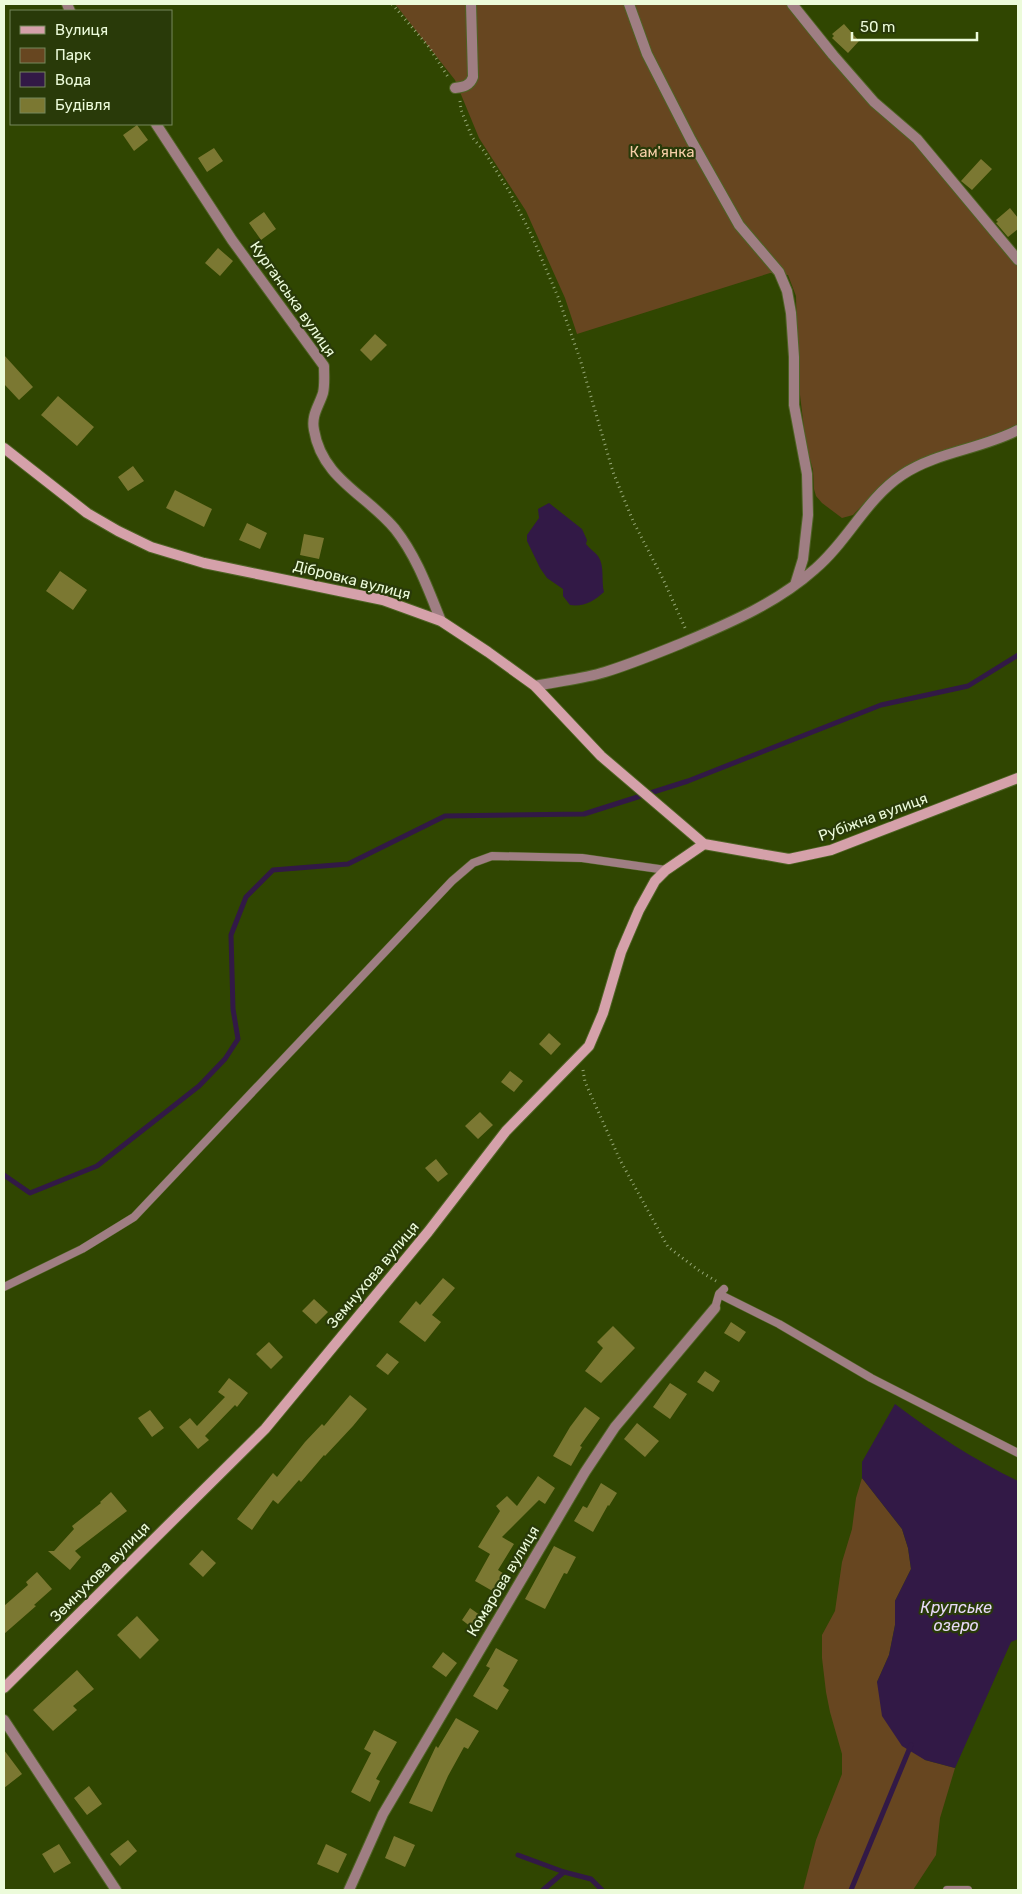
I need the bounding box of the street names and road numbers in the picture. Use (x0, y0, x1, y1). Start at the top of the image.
street label: Курганська вулиця (246, 238, 340, 360)
street label: Дібровка вулиця (291, 557, 413, 603)
street label: Рубіжна вулиця (816, 789, 930, 845)
street label: Земнухова вулиця (323, 1218, 423, 1332)
street label: Земнухова вулиця (46, 1518, 154, 1626)
street label: Комарова вулиця (463, 1523, 543, 1639)

